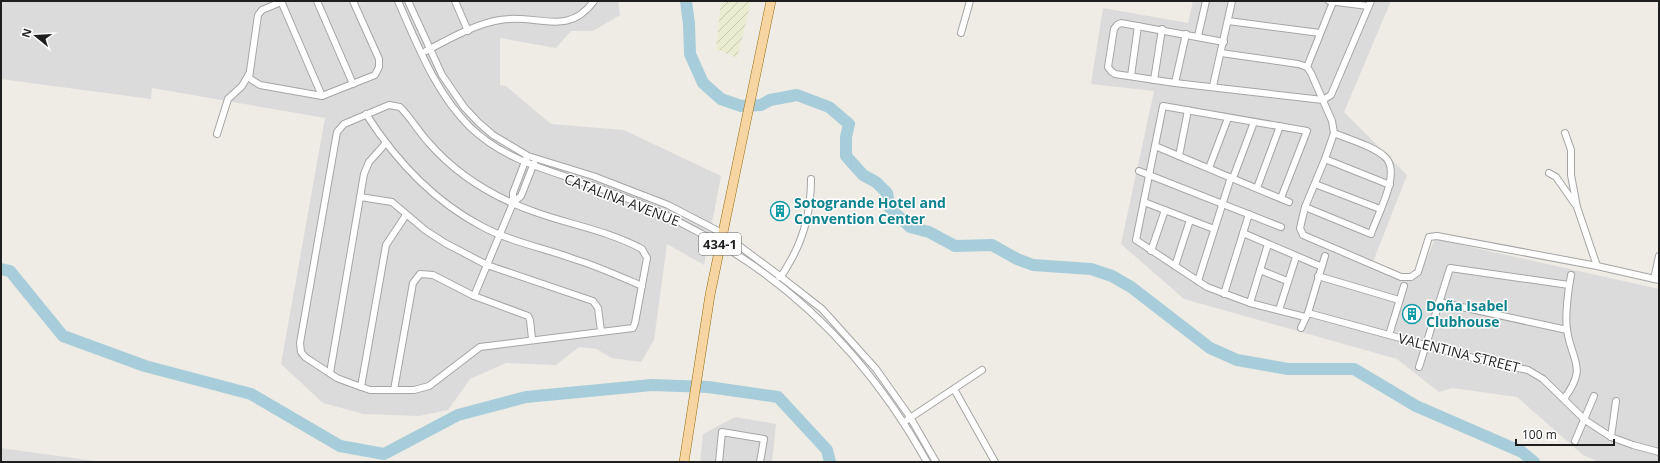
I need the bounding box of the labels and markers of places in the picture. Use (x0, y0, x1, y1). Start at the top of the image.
place label: Sotogrande Hotel and Convention Center (794, 193, 946, 228)
building icon: Sotogrande Hotel and Convention Center (769, 200, 791, 222)
place label: Doña Isabel Clubhouse (1426, 296, 1508, 331)
building icon: Doña Isabel Clubhouse (1401, 303, 1423, 325)

